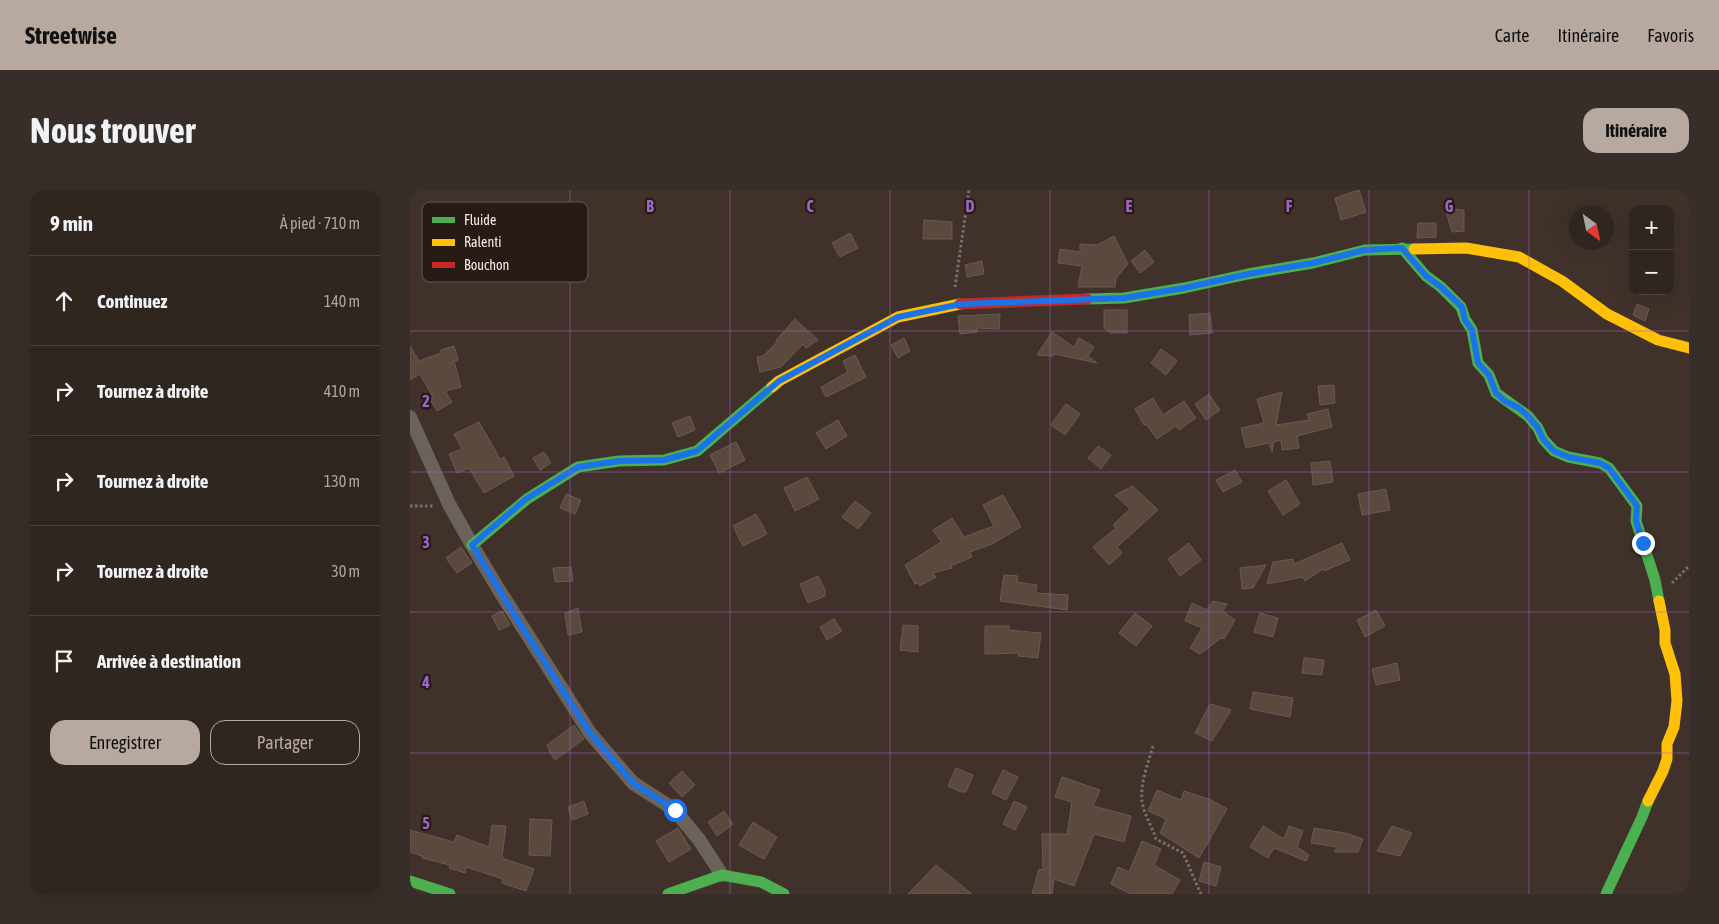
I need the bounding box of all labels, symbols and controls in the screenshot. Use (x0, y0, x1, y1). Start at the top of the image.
text: Streetwise (25, 22, 117, 49)
text: Carte (1495, 25, 1529, 46)
text: Itinéraire (1557, 25, 1619, 46)
text: Favoris (1647, 25, 1694, 46)
button: Itinéraire (1583, 108, 1689, 153)
text: Nous trouver (30, 110, 195, 150)
text: B (646, 197, 654, 215)
text: C (806, 197, 814, 215)
text: D (966, 197, 975, 215)
text: E (1126, 197, 1133, 215)
text: F (1286, 197, 1293, 215)
text: G (1445, 197, 1454, 215)
legend (422, 202, 588, 282)
north arrow (1569, 205, 1614, 250)
map controls (1629, 205, 1674, 295)
button: + (1629, 205, 1674, 250)
text: 9 min (50, 211, 93, 235)
text: Fluide (464, 212, 496, 228)
text: À pied · 710 m (280, 214, 360, 232)
text: Ralenti (464, 234, 501, 250)
button: − (1629, 250, 1674, 295)
text: Bouchon (464, 257, 509, 273)
icon: ahead (50, 287, 78, 315)
text: Continuez (97, 290, 167, 312)
text: 140 m (324, 292, 360, 310)
icon: right (50, 377, 78, 405)
text: Tournez à droite (97, 380, 208, 402)
text: 410 m (324, 382, 360, 400)
text: 2 (422, 392, 430, 410)
icon: right (50, 467, 78, 495)
text: Tournez à droite (97, 470, 208, 492)
text: 130 m (324, 472, 360, 490)
route end (1632, 532, 1655, 555)
text: 3 (422, 533, 430, 551)
icon: right (50, 557, 78, 585)
text: Tournez à droite (97, 560, 208, 582)
text: 30 m (331, 562, 360, 580)
icon: arrive (50, 647, 78, 675)
text: Arrivée à destination (97, 650, 241, 672)
text: 4 (421, 673, 430, 691)
button: Enregistrer (50, 720, 200, 765)
button: Partager (210, 720, 360, 765)
route start (664, 799, 687, 822)
text: 5 (422, 814, 430, 832)

